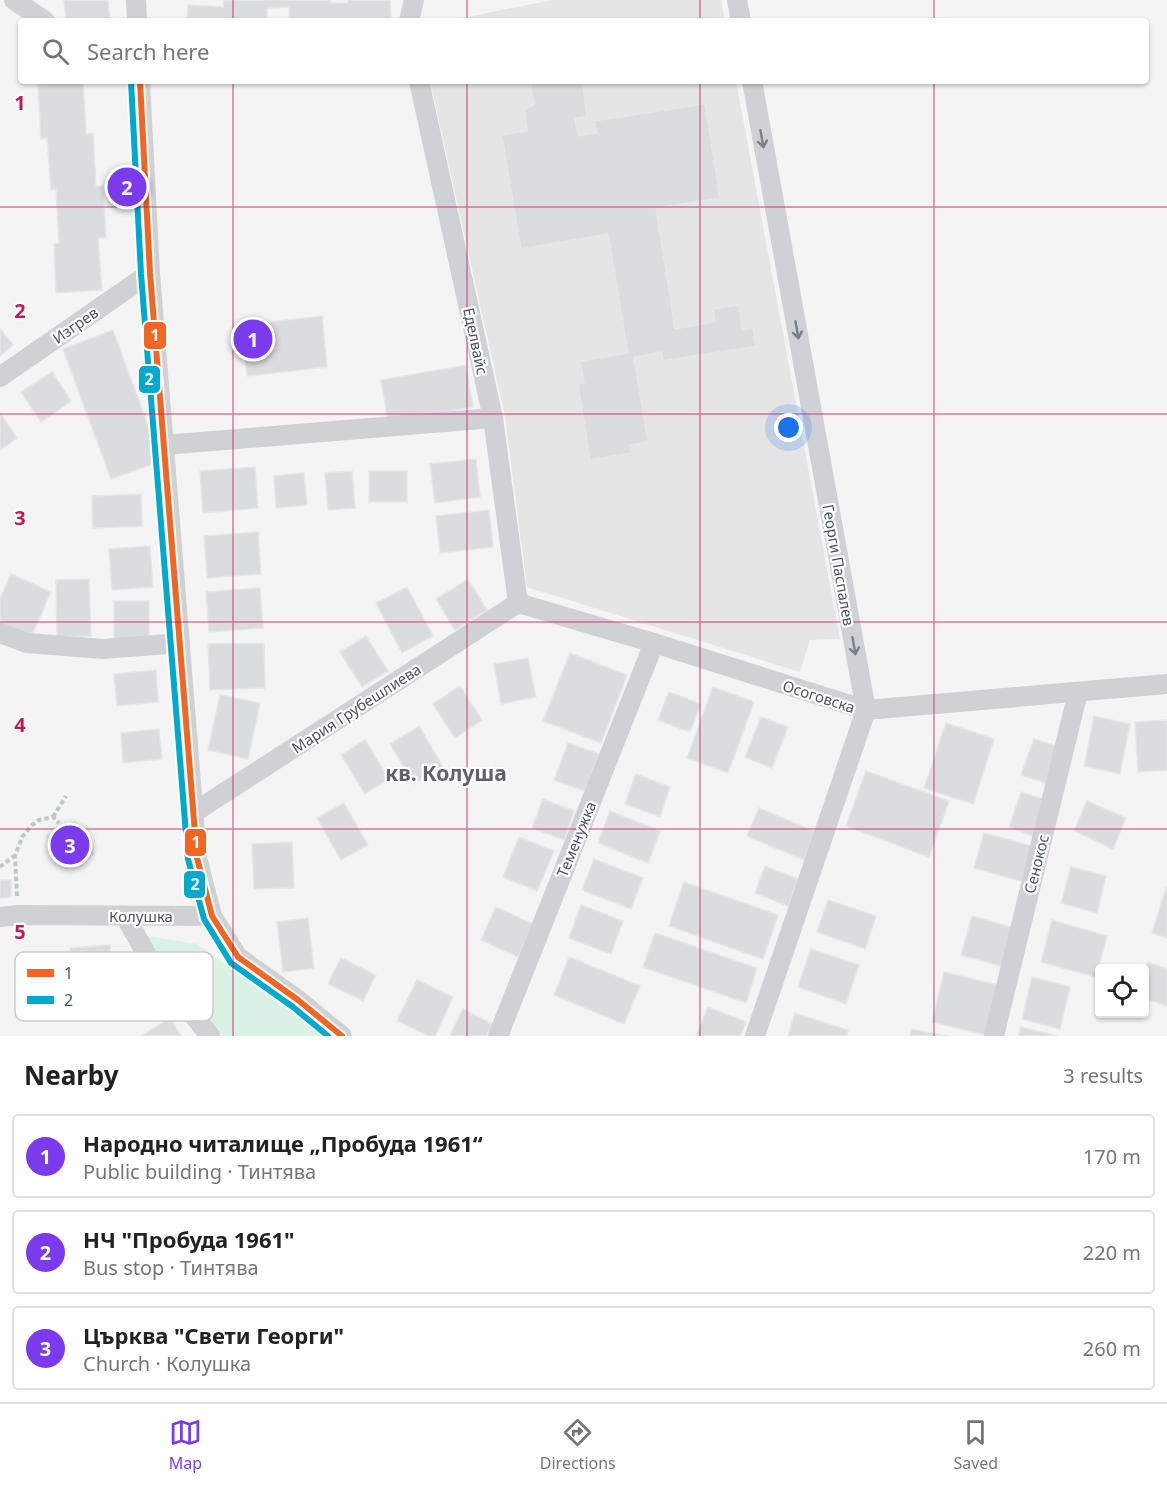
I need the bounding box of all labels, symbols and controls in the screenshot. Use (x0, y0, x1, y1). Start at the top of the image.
search box (18, 18, 1149, 84)
icon: search (39, 35, 72, 68)
text: Search here (87, 36, 209, 66)
text: 1 (14, 89, 26, 116)
one-way arrow (757, 128, 768, 148)
pin: 2 (108, 164, 146, 210)
text: 2 (14, 297, 26, 324)
street label: Изгрев (48, 302, 102, 348)
street label: Еделвайс (459, 306, 493, 376)
pin: 1 (234, 316, 272, 362)
one-way arrow (792, 320, 803, 340)
line badge: 1 (143, 321, 167, 350)
text: 1 (150, 324, 160, 346)
line badge: 2 (138, 365, 161, 394)
text: 2 (144, 368, 154, 390)
your location (774, 413, 803, 442)
street label: Георги Паспалев (818, 503, 860, 627)
text: 3 (14, 504, 26, 531)
one-way arrow (849, 636, 860, 656)
street label: Мария Грубешлиева (288, 659, 424, 757)
street label: Осоговска (780, 675, 858, 717)
text: 4 (14, 711, 26, 738)
district label: кв. Колуша (385, 759, 507, 787)
street label: Теменужка (552, 798, 600, 880)
pin: 3 (50, 822, 90, 868)
line badge: 1 (184, 828, 207, 857)
text: 1 (191, 831, 201, 853)
street label: Сенокос (1019, 832, 1053, 896)
line badge: 2 (183, 870, 206, 899)
text: 2 (190, 873, 200, 895)
street label: Колушка (109, 906, 173, 926)
text: 5 (14, 918, 26, 945)
legend (15, 952, 213, 1021)
text: 1 (64, 962, 73, 984)
map controls (1095, 964, 1149, 1018)
button: locate (1095, 964, 1149, 1018)
text: 2 (64, 989, 73, 1011)
text: Nearby (24, 1057, 119, 1093)
text: 3 results (1063, 1062, 1143, 1089)
text: Народно читалище „Пробуда 1961“ (83, 1128, 483, 1158)
text: 1 (40, 1143, 51, 1170)
text: 170 m (1083, 1143, 1141, 1170)
text: Public building · Тинтява (83, 1158, 316, 1185)
text: НЧ "Пробуда 1961" (83, 1224, 295, 1254)
text: 2 (40, 1239, 51, 1266)
text: 220 m (1083, 1239, 1141, 1266)
text: Bus stop · Тинтява (83, 1254, 259, 1281)
text: Църква "Свети Георги" (83, 1320, 344, 1350)
text: 3 (40, 1335, 51, 1362)
text: 260 m (1083, 1335, 1141, 1362)
text: Church · Колушка (83, 1350, 251, 1377)
tab: Map (169, 1416, 202, 1474)
tab: Directions (540, 1416, 616, 1474)
tab: Saved (953, 1416, 998, 1474)

